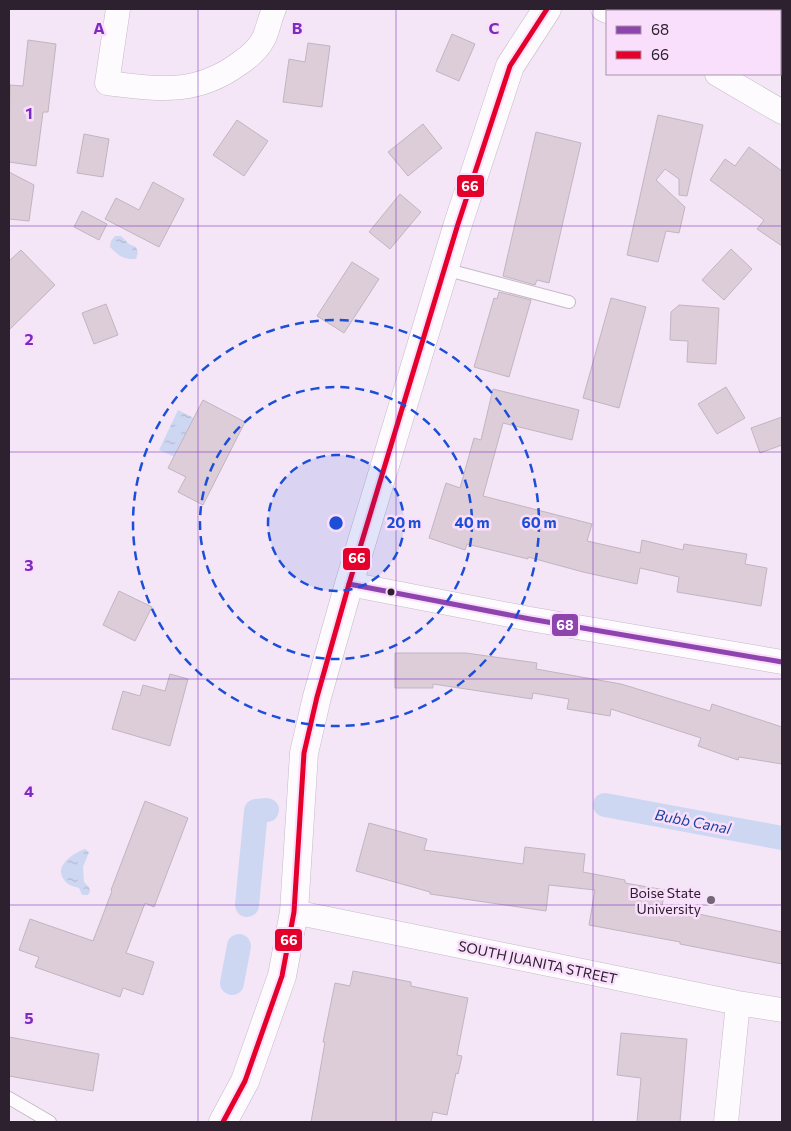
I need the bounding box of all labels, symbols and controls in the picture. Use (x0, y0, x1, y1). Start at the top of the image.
legend (606, 10, 781, 75)
text: A (93, 18, 105, 37)
text: B (292, 18, 303, 37)
text: C (489, 18, 500, 37)
text: 68 (651, 20, 669, 38)
text: 66 (651, 45, 669, 63)
text: 1 (25, 103, 33, 122)
line badge: 66 (456, 174, 485, 198)
text: 66 (461, 177, 479, 194)
text: 2 (24, 329, 34, 348)
text: 20 m (387, 513, 421, 531)
text: 40 m (454, 513, 490, 531)
text: 60 m (521, 513, 557, 531)
centre of rings (327, 514, 345, 532)
line badge: 66 (342, 547, 371, 571)
text: 66 (348, 549, 366, 566)
text: 3 (24, 555, 34, 574)
unlabelled marker (386, 587, 396, 597)
line badge: 68 (551, 613, 579, 637)
text: 68 (556, 616, 574, 633)
text: 4 (24, 781, 34, 800)
water label: Bubb Canal (653, 805, 734, 837)
place label: Boise State University (629, 884, 701, 917)
marker: Boise State University (705, 894, 717, 906)
line badge: 66 (274, 928, 303, 952)
text: 66 (280, 931, 298, 948)
street label: SOUTH JUANITA STREET (457, 937, 619, 987)
text: 5 (24, 1008, 34, 1027)

